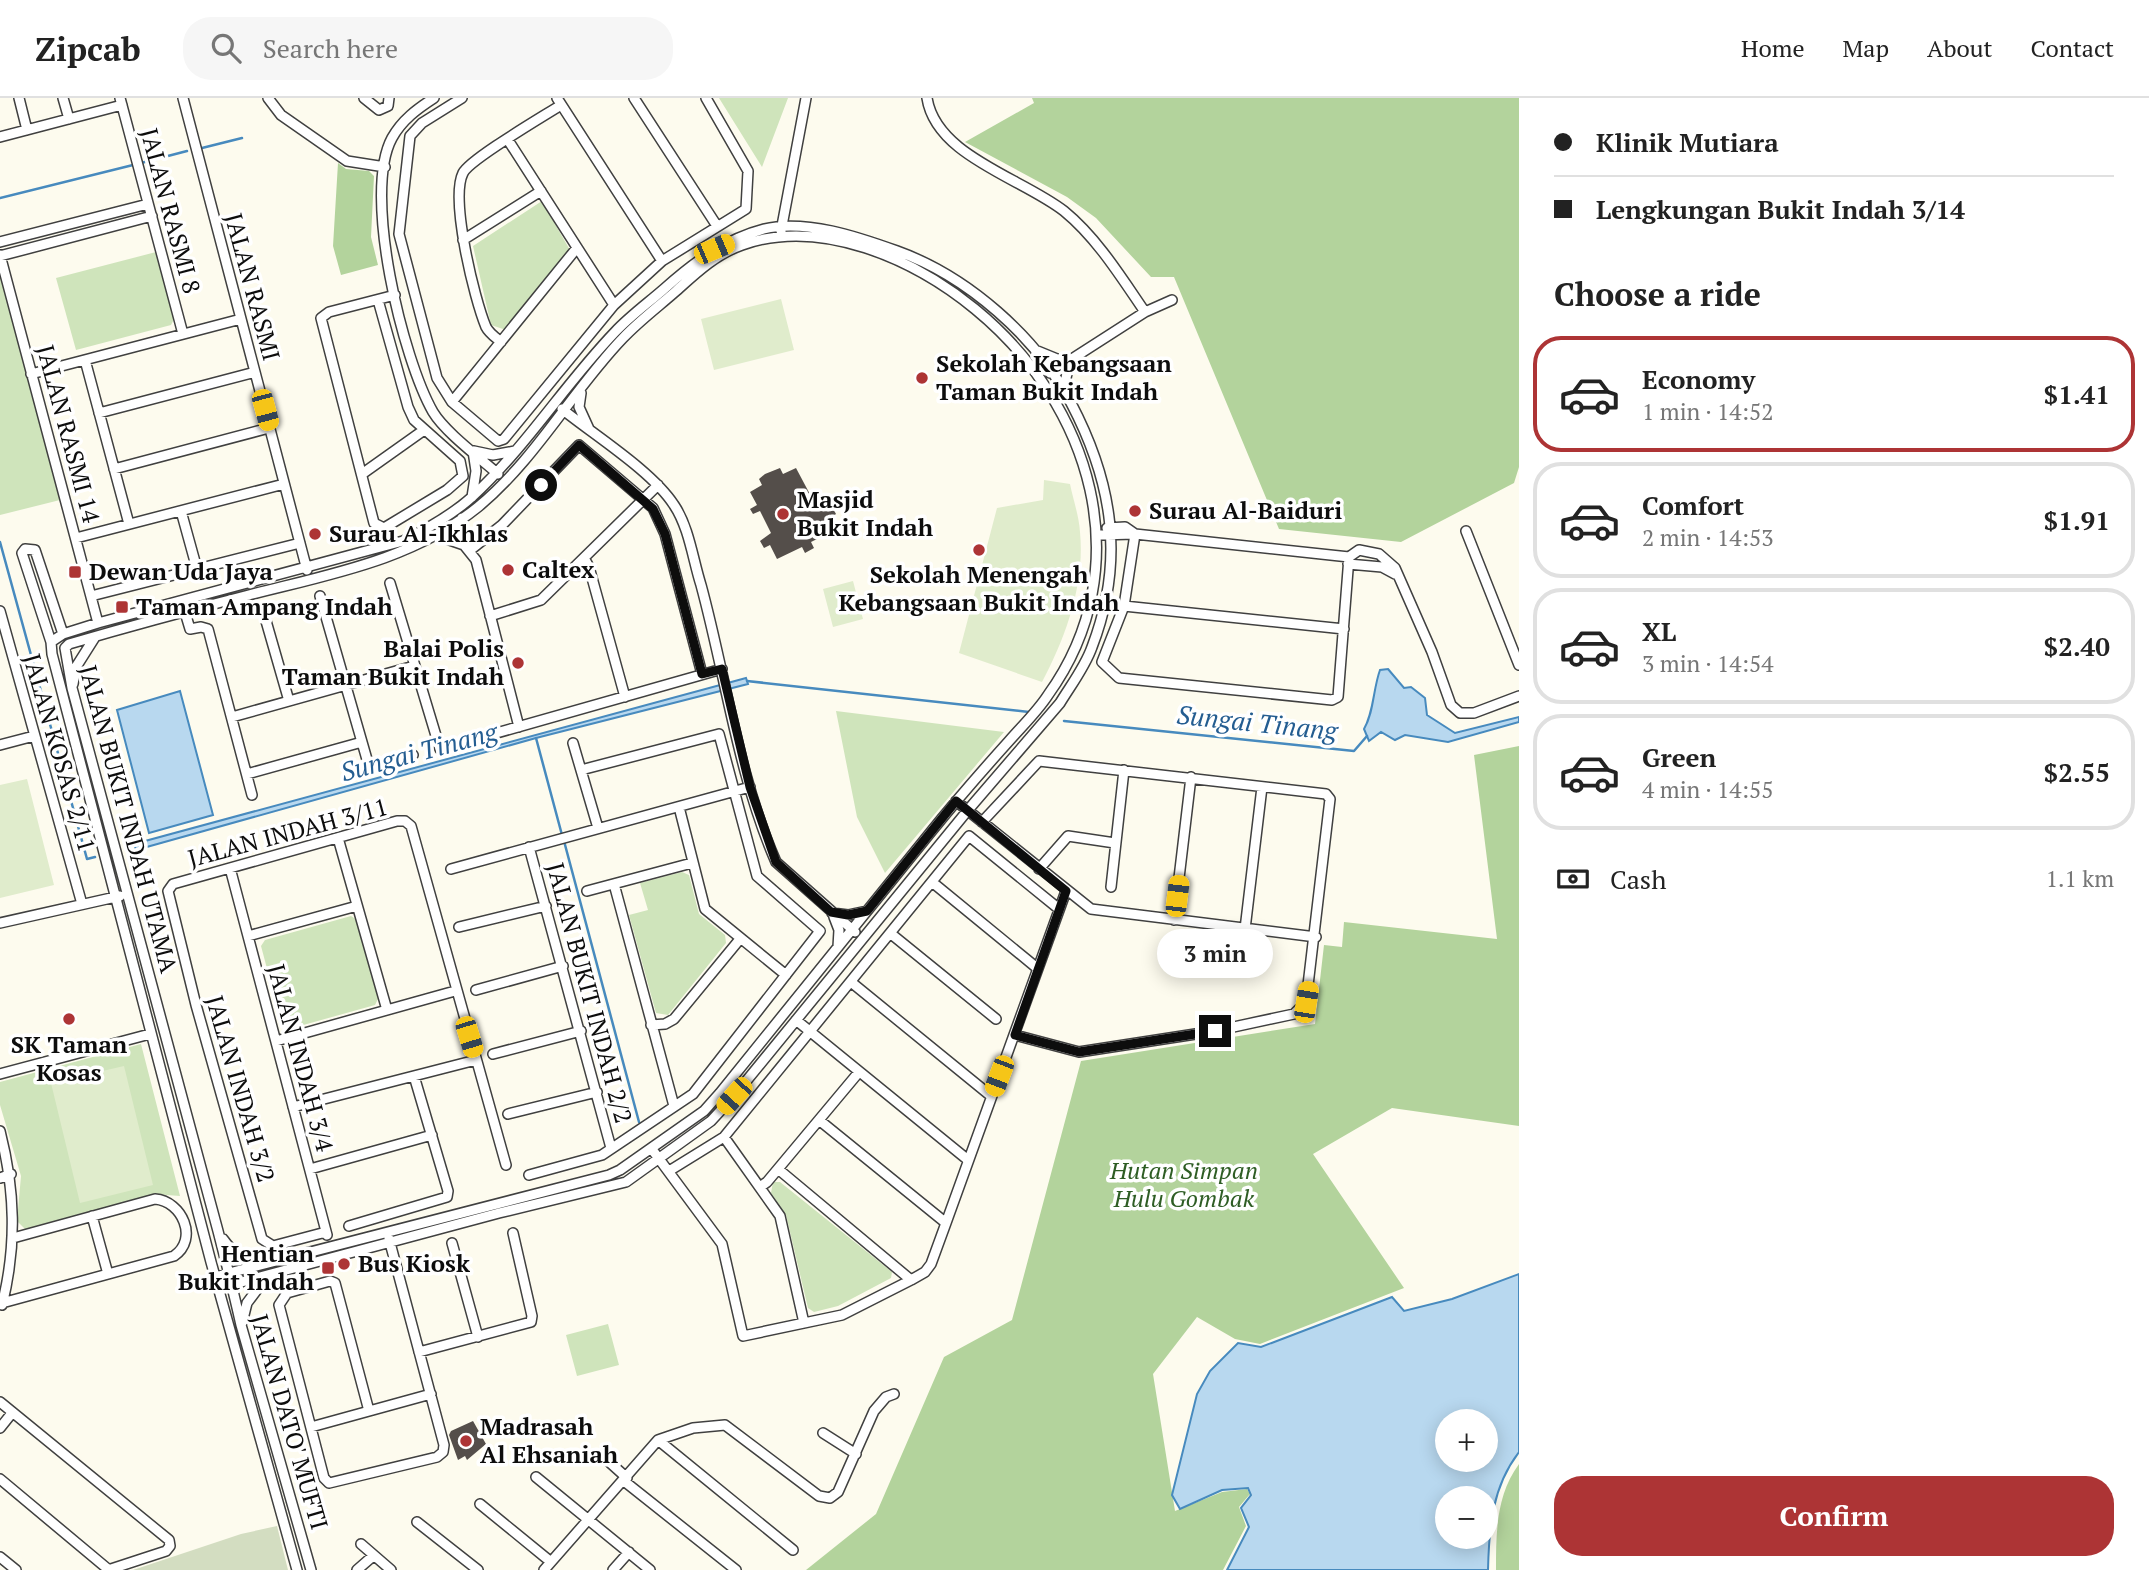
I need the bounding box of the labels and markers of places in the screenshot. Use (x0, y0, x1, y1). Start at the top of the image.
place label: Sekolah Kebangsaan Taman Bukit Indah (936, 347, 1172, 407)
marker: Sekolah Kebangsaan Taman Bukit Indah (914, 370, 930, 386)
place label: Masjid Bukit Indah (797, 483, 934, 543)
place label: Surau Al-Baiduri (1149, 494, 1342, 526)
marker: Surau Al-Baiduri (1127, 503, 1143, 519)
marker: Masjid Bukit Indah (775, 506, 791, 522)
place label: Surau Al-Ikhlas (329, 517, 508, 549)
marker: Surau Al-Ikhlas (307, 526, 323, 542)
marker: Sekolah Menengah Kebangsaan Bukit Indah (971, 542, 987, 558)
place label: Caltex (522, 553, 595, 585)
place label: Dewan Uda Jaya (89, 555, 274, 587)
place label: Sekolah Menengah Kebangsaan Bukit Indah (839, 558, 1120, 618)
marker: Caltex (500, 562, 516, 578)
marker: Dewan Uda Jaya (67, 564, 83, 580)
place label: Taman Ampang Indah (136, 590, 393, 622)
marker: Taman Ampang Indah (114, 599, 130, 615)
place label: Balai Polis Taman Bukit Indah (282, 632, 505, 692)
marker: Balai Polis Taman Bukit Indah (510, 655, 526, 671)
marker: SK Taman Kosas (61, 1011, 77, 1027)
place label: SK Taman Kosas (11, 1028, 128, 1088)
place label: Hentian Bukit Indah (178, 1237, 315, 1297)
place label: Bus Kiosk (358, 1247, 470, 1279)
marker: Bus Kiosk (336, 1256, 352, 1272)
marker: Hentian Bukit Indah (320, 1260, 336, 1276)
place label: Madrasah Al Ehsaniah (480, 1410, 619, 1470)
marker: Madrasah Al Ehsaniah (458, 1433, 474, 1449)

